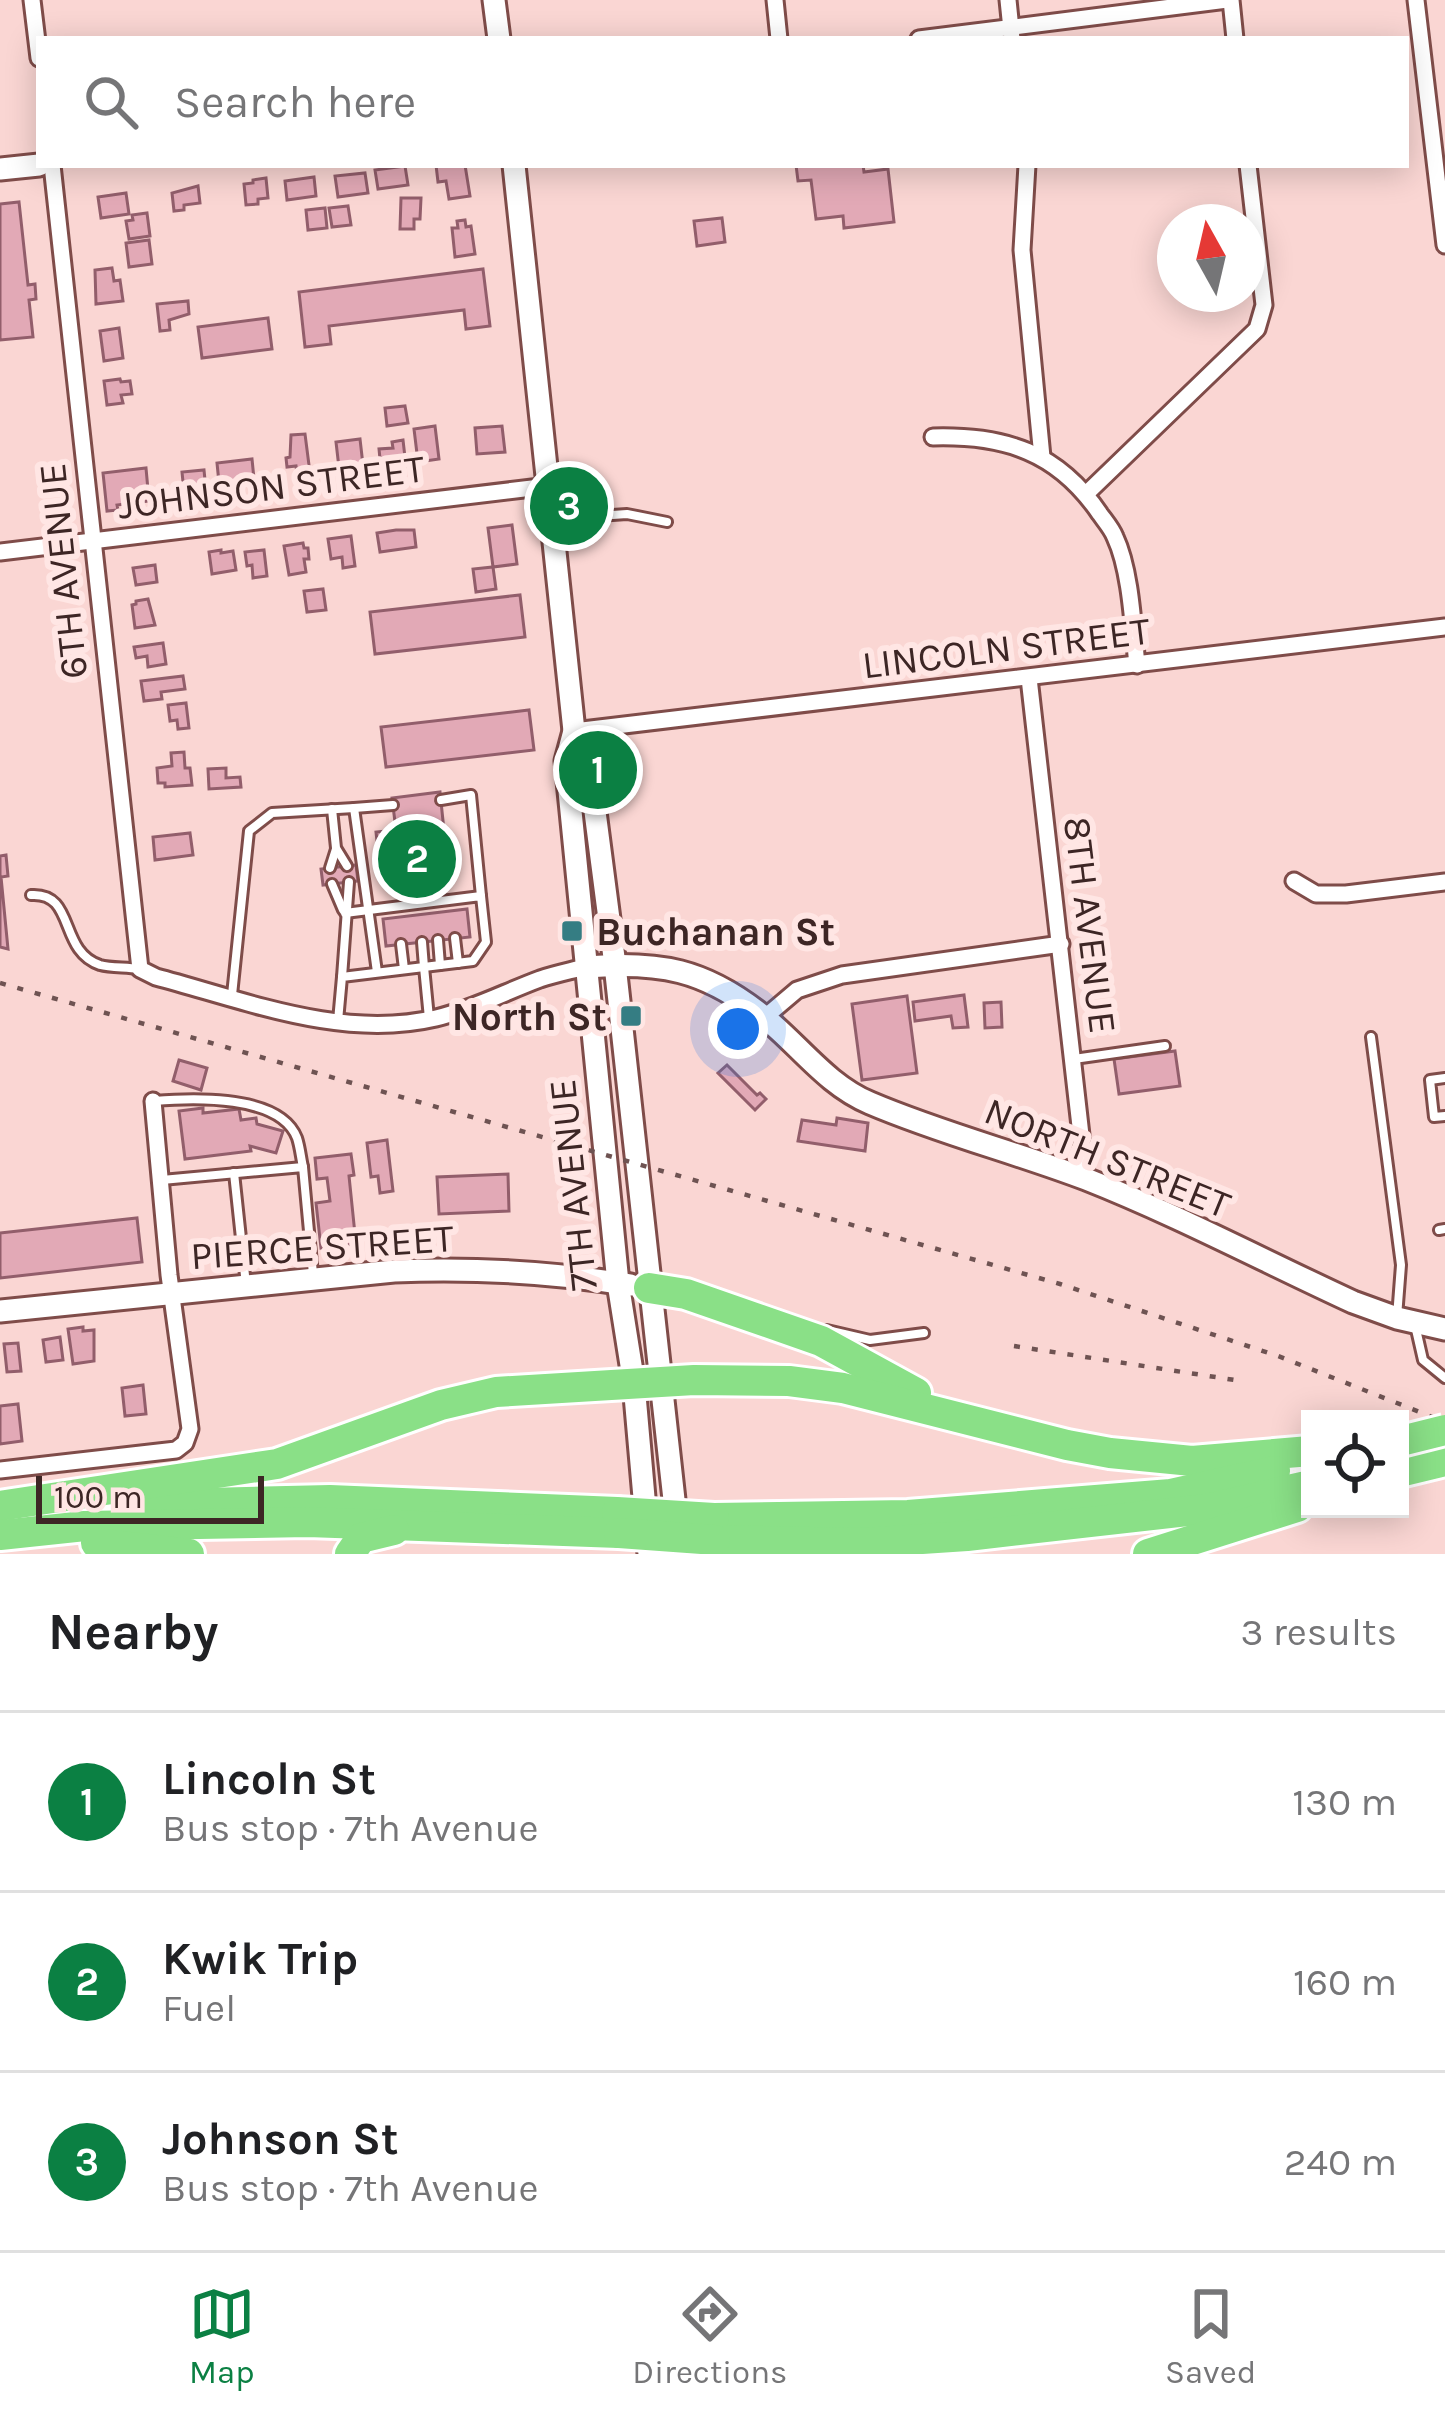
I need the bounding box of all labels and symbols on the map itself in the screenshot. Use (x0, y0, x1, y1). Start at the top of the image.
north arrow (1157, 204, 1265, 312)
street label: JOHNSON STREET (115, 445, 428, 529)
street label: 6TH AVENUE (29, 461, 97, 681)
pin: 3 (530, 461, 608, 551)
street label: LINCOLN STREET (860, 607, 1153, 688)
pin: 1 (559, 725, 637, 815)
pin: 2 (378, 814, 456, 904)
street label: 8TH AVENUE (1054, 814, 1126, 1036)
place label: Buchanan St (596, 909, 835, 955)
marker: Buchanan St (559, 918, 585, 944)
place label: North St (452, 994, 607, 1040)
your location (708, 999, 768, 1059)
marker: North St (618, 1003, 644, 1029)
street label: 7TH AVENUE (539, 1077, 607, 1293)
street label: NORTH STREET (978, 1088, 1238, 1228)
street label: PIERCE STREET (189, 1215, 456, 1279)
scale bar (36, 1470, 264, 1523)

